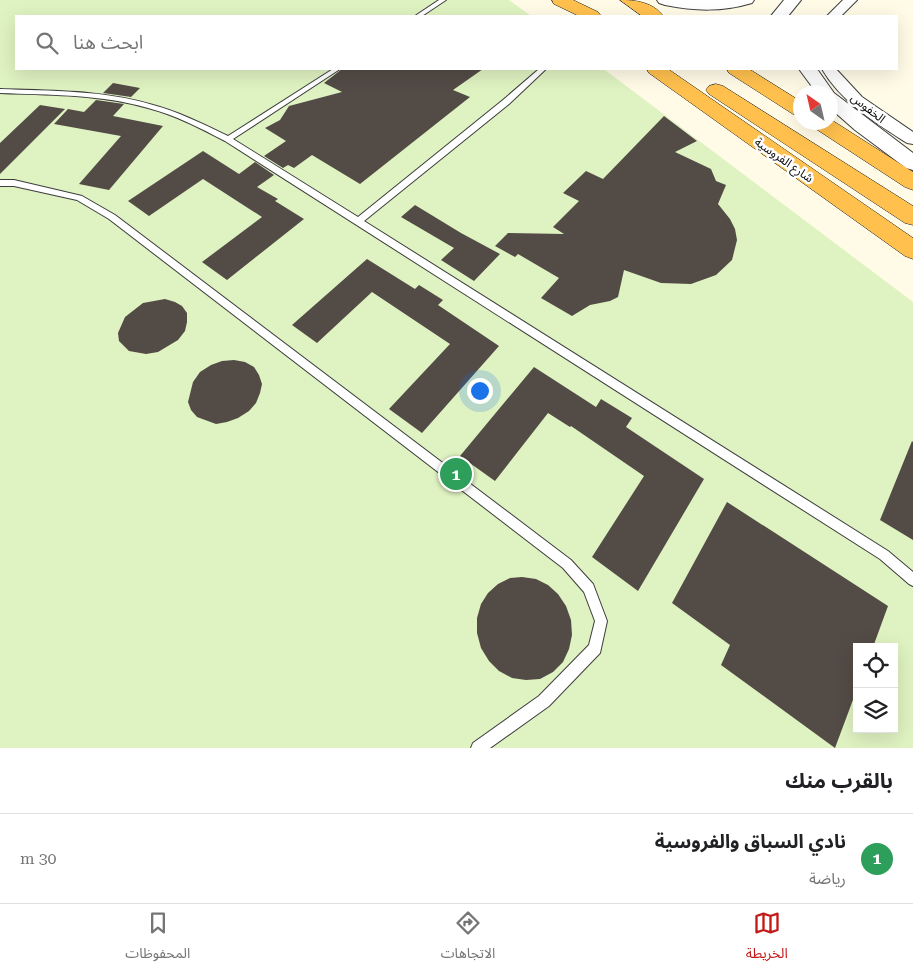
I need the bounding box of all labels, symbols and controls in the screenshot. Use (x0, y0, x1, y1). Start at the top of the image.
search box (15, 15, 898, 70)
icon: search (33, 29, 61, 57)
text: ابحث هنا (73, 31, 143, 54)
north arrow (793, 85, 838, 130)
street label: الخفوس (848, 90, 888, 126)
street label: شارع الفروسية (751, 135, 816, 187)
your location (467, 378, 493, 404)
pin: 1 (440, 455, 472, 493)
map controls (853, 643, 898, 733)
button: locate (853, 643, 898, 688)
button: layers (853, 688, 898, 733)
text: بالقرب منك (785, 769, 893, 793)
text: نادي السباق والفروسية (655, 830, 846, 853)
text: 30 m (20, 849, 57, 868)
text: 1 (873, 849, 881, 868)
text: رياضة (809, 869, 846, 888)
tab: المحفوظات (125, 909, 190, 968)
tab: الاتجاهات (441, 909, 495, 968)
tab: الخريطة (746, 909, 788, 968)

